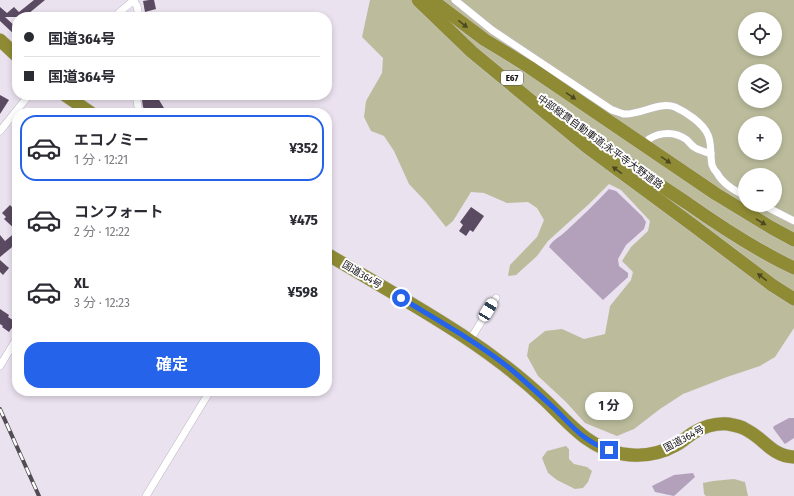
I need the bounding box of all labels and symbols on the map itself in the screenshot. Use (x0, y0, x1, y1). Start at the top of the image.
one-way arrow (458, 20, 469, 28)
road number: E67 (501, 71, 523, 85)
street label: 中部縦貫自動車道;永平寺大野道路 (535, 92, 665, 192)
one-way arrow (566, 92, 576, 100)
one-way arrow (660, 156, 672, 163)
one-way arrow (612, 166, 623, 174)
one-way arrow (755, 218, 767, 225)
street label: 国道364号 (340, 258, 384, 292)
one-way arrow (756, 273, 767, 281)
route start (392, 289, 410, 307)
car (477, 297, 499, 323)
callout: 1 分 (585, 392, 633, 420)
street label: 国道364号 (662, 423, 706, 455)
route end (600, 441, 618, 459)

